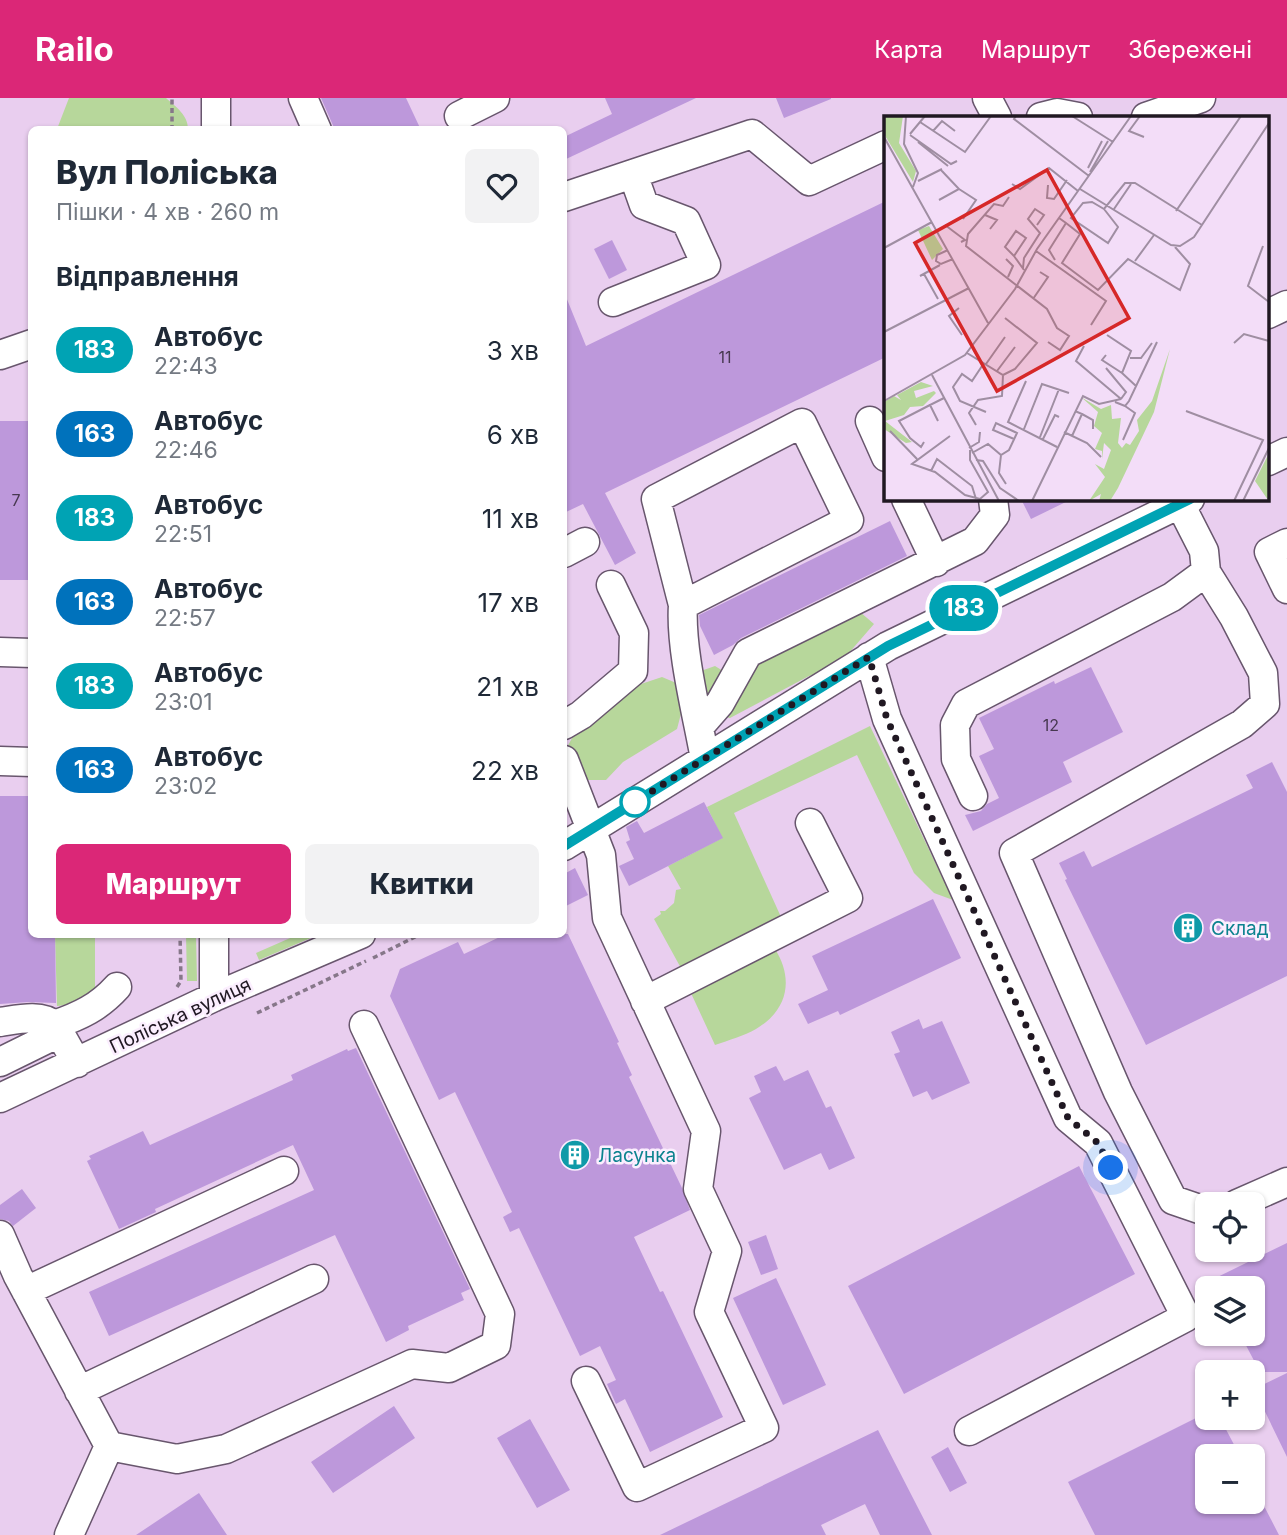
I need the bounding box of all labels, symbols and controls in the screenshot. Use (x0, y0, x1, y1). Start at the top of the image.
text: Railo (35, 29, 114, 69)
text: Карта (874, 35, 943, 64)
text: Маршрут (981, 35, 1090, 64)
text: Збережені (1128, 35, 1252, 64)
inset map (884, 116, 1270, 500)
button: heart (465, 149, 539, 223)
text: Вул Поліська (56, 152, 278, 192)
text: Пішки · 4 хв · 260 m (56, 198, 279, 226)
text: Відправлення (56, 261, 239, 292)
text: Автобус (154, 321, 263, 352)
text: 183 (74, 335, 115, 364)
text: 3 хв (487, 335, 539, 366)
house number: 11 (718, 347, 732, 367)
text: 22:43 (154, 352, 218, 380)
text: Автобус (154, 405, 263, 436)
text: 163 (74, 419, 115, 448)
text: 6 хв (487, 419, 539, 450)
text: 22:46 (154, 436, 218, 464)
text: Автобус (154, 489, 263, 520)
house number: 7 (11, 490, 21, 510)
text: 183 (74, 503, 115, 532)
text: 11 хв (482, 503, 539, 534)
text: 22:51 (154, 520, 212, 548)
text: Автобус (154, 573, 263, 604)
line badge: 183 (924, 585, 1004, 631)
text: 163 (74, 587, 115, 616)
text: 17 хв (478, 587, 539, 618)
text: 183 (943, 593, 985, 622)
text: 22:57 (154, 604, 216, 632)
text: Автобус (154, 657, 263, 688)
text: 183 (74, 671, 115, 700)
text: 21 хв (476, 671, 539, 702)
text: 23:01 (154, 688, 213, 716)
house number: 12 (1043, 715, 1059, 735)
text: Автобус (154, 741, 263, 772)
text: 163 (74, 755, 115, 784)
text: 22 хв (471, 755, 539, 786)
text: 23:02 (154, 772, 217, 800)
unlabelled marker (620, 787, 650, 817)
button: Маршрут (56, 844, 291, 924)
button: Квитки (305, 844, 539, 924)
building icon: Склад (1171, 911, 1205, 945)
place label: Склад (1211, 917, 1269, 940)
street label: Поліська вулиця (106, 973, 255, 1058)
building icon: Ласунка (558, 1138, 592, 1172)
place label: Ласунка (598, 1144, 676, 1167)
your location (1093, 1150, 1128, 1185)
map controls (1195, 1192, 1265, 1514)
button: locate (1195, 1192, 1265, 1262)
button: layers (1195, 1276, 1265, 1346)
button: + (1195, 1360, 1265, 1430)
button: − (1195, 1444, 1265, 1514)

